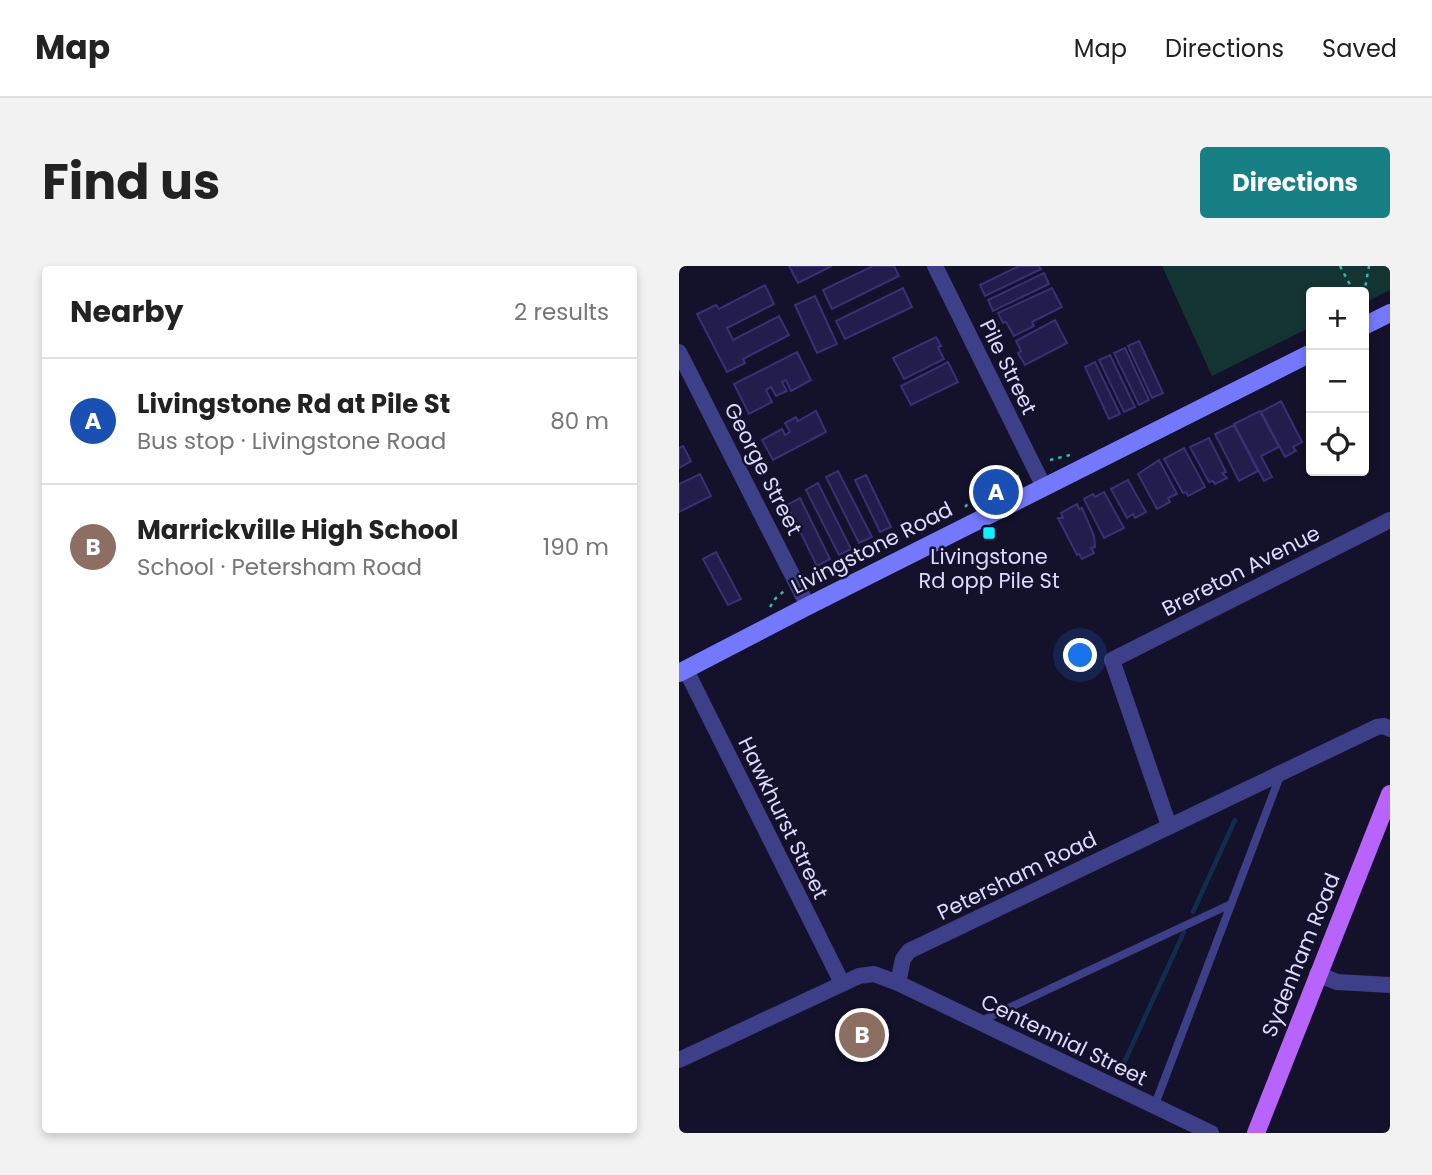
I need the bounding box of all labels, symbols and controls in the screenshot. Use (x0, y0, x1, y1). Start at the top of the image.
text: Map (35, 24, 110, 71)
text: Map (1074, 32, 1127, 65)
text: Directions (1165, 32, 1284, 65)
text: Saved (1322, 32, 1397, 65)
button: Directions (1200, 147, 1390, 218)
text: Find us (42, 148, 220, 216)
map controls (1306, 287, 1369, 476)
button: + (1306, 287, 1369, 350)
text: Nearby (70, 290, 184, 333)
text: 2 results (514, 296, 609, 328)
street label: Pile Street (973, 314, 1044, 419)
button: − (1306, 350, 1369, 413)
text: Livingstone Rd at Pile St (137, 386, 450, 422)
street label: George Street (718, 398, 809, 540)
text: A (85, 405, 101, 437)
text: 80 m (550, 405, 609, 437)
button: locate (1306, 413, 1369, 476)
text: Bus stop · Livingstone Road (137, 425, 446, 457)
pin: A (973, 466, 1019, 518)
street label: Livingstone Road (786, 494, 957, 601)
text: Marrickville High School (137, 512, 458, 548)
street label: Brereton Avenue (1157, 518, 1325, 623)
marker: Livingstone Rd opp Pile St (981, 525, 997, 541)
text: B (85, 531, 101, 563)
text: 190 m (543, 531, 609, 563)
place label: Livingstone Rd opp Pile St (918, 542, 1060, 595)
text: School · Petersham Road (137, 551, 422, 583)
your location (1063, 638, 1097, 672)
street label: Hawkhurst Street (732, 732, 835, 904)
street label: Petersham Road (932, 824, 1101, 927)
street label: Sydenham Road (1254, 869, 1347, 1041)
street label: Centennial Street (976, 987, 1152, 1092)
pin: B (839, 1009, 885, 1061)

